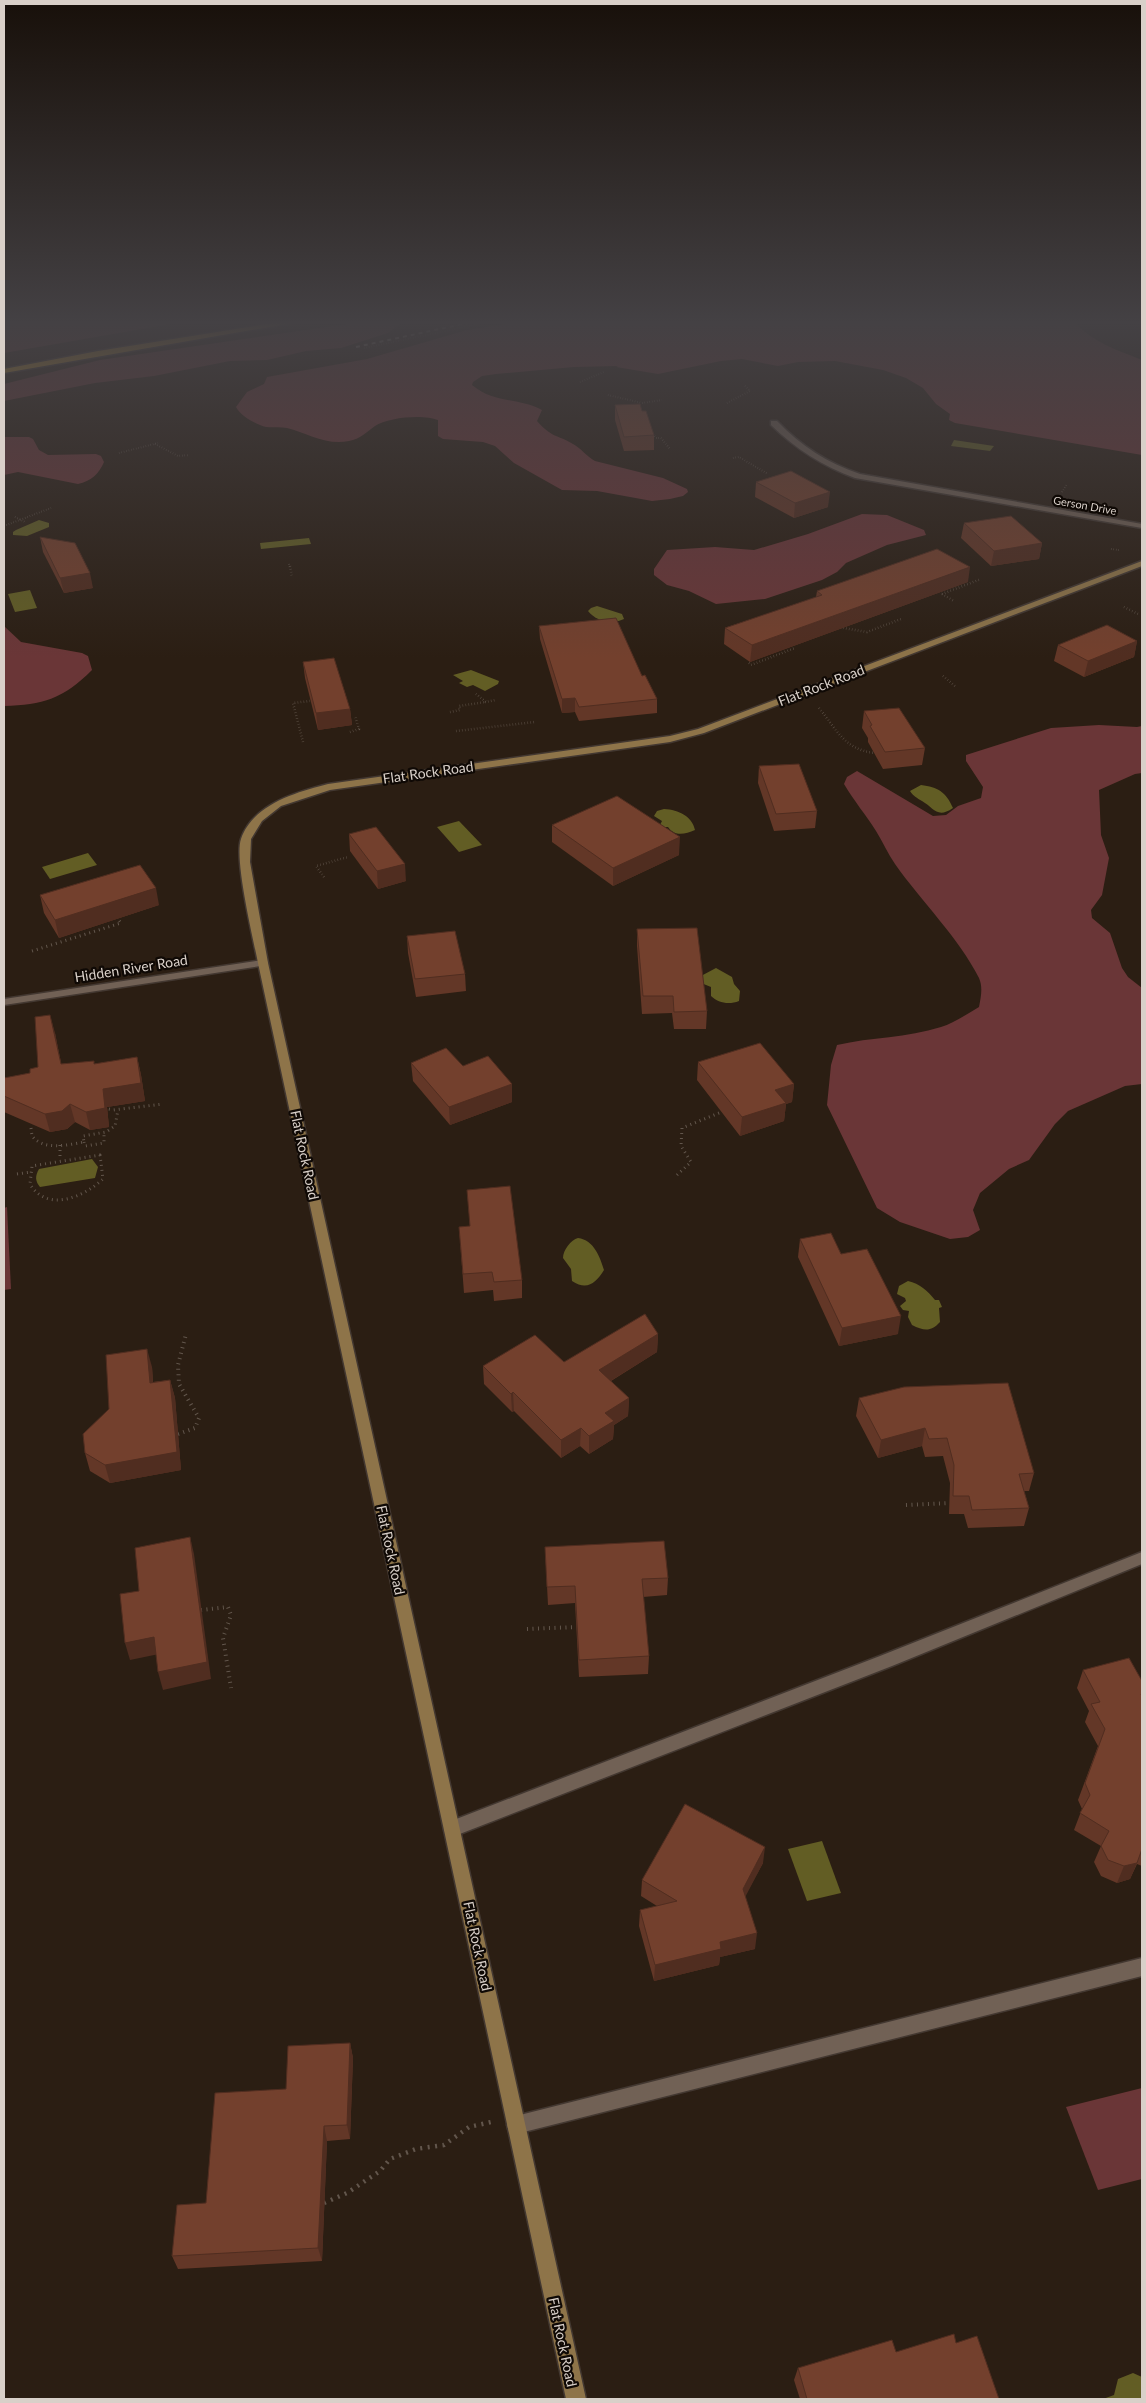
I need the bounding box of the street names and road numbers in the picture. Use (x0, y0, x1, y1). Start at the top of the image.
street label: Gerson Drive (1052, 493, 1118, 517)
street label: Flat Rock Road (775, 661, 867, 709)
street label: Flat Rock Road (382, 757, 474, 787)
street label: Hidden River Road (73, 951, 189, 985)
street label: Flat Rock Road (287, 1109, 323, 1201)
street label: Flat Rock Road (373, 1504, 409, 1596)
street label: Flat Rock Road (460, 1900, 496, 1992)
street label: Flat Rock Road (545, 2296, 581, 2388)

